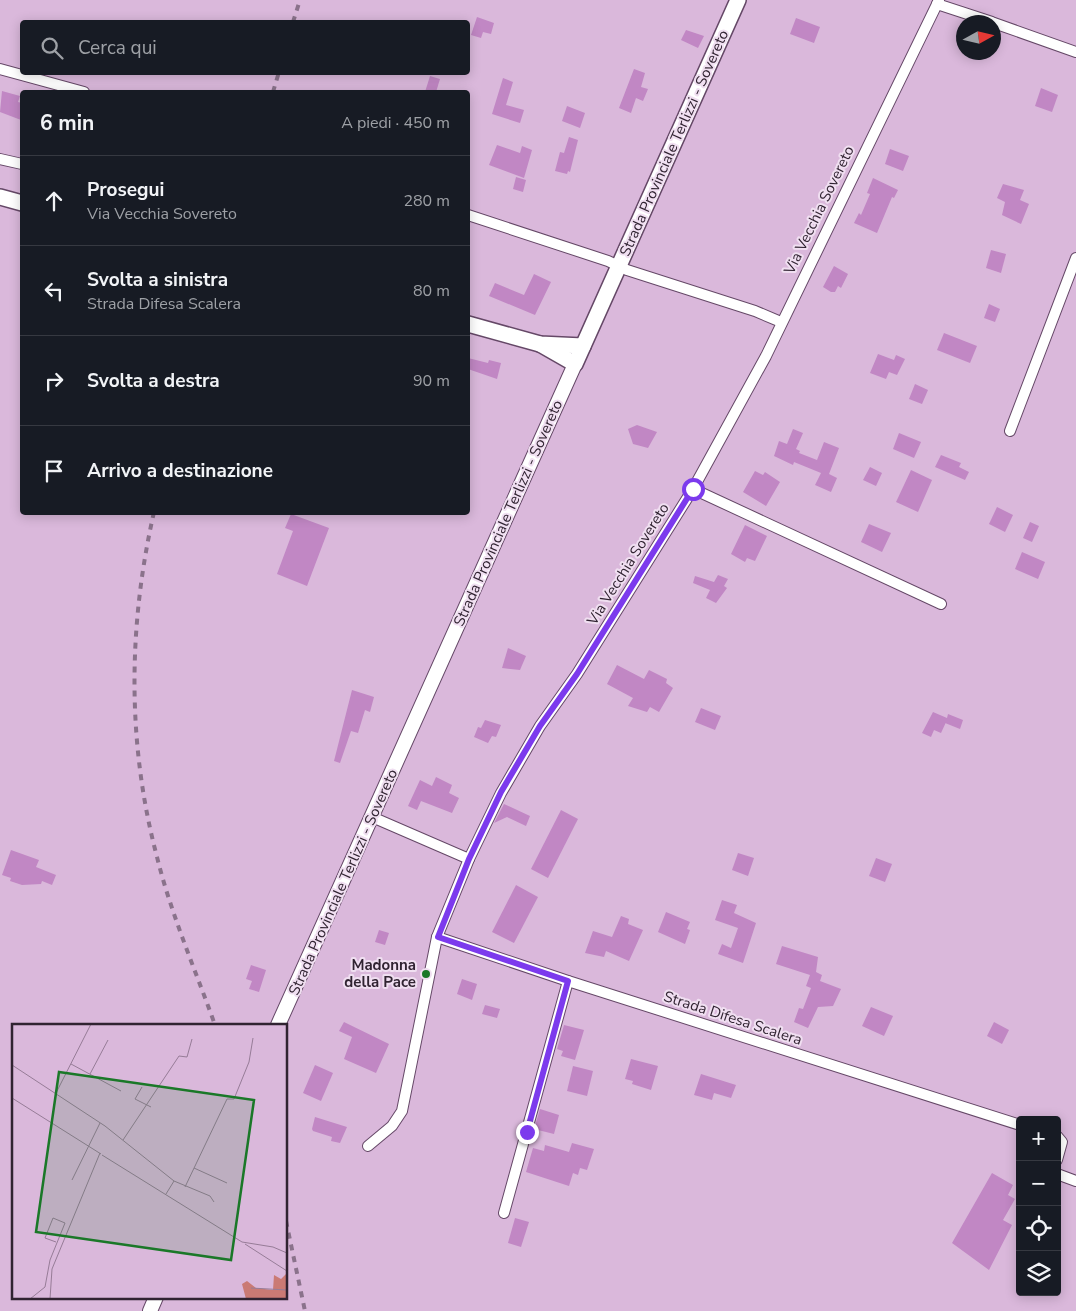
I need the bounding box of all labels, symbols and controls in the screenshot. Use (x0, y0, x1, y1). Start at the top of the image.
north arrow (956, 15, 1001, 60)
search box (20, 20, 470, 75)
street label: Strada Provinciale Terlizzi - Sovereto (615, 27, 733, 259)
icon: search (38, 34, 66, 62)
text: Cerca qui (78, 35, 157, 61)
text: 6 min (40, 109, 94, 137)
text: A piedi · 450 m (341, 112, 450, 134)
street label: Via Vecchia Sovereto (779, 143, 859, 278)
text: Prosegui (87, 177, 164, 203)
icon: ahead (40, 187, 68, 215)
text: 280 m (403, 190, 450, 212)
text: Via Vecchia Sovereto (87, 203, 237, 225)
text: Svolta a sinistra (87, 267, 228, 293)
icon: left (40, 277, 68, 305)
text: 80 m (413, 280, 450, 302)
text: Strada Difesa Scalera (87, 293, 241, 315)
icon: right (40, 367, 68, 395)
text: Svolta a destra (87, 368, 220, 394)
text: 90 m (413, 370, 450, 392)
street label: Strada Provinciale Terlizzi - Sovereto (449, 397, 567, 629)
icon: arrive (40, 457, 68, 485)
text: Arrivo a destinazione (87, 458, 273, 484)
route start (682, 478, 705, 501)
street label: Via Vecchia Sovereto (582, 499, 674, 630)
street label: Strada Provinciale Terlizzi - Sovereto (284, 766, 402, 998)
place label: Madonna della Pace (344, 955, 416, 992)
marker: Madonna della Pace (420, 968, 432, 980)
street label: Strada Difesa Scalera (661, 986, 805, 1050)
inset map (12, 1024, 288, 1298)
map controls (1016, 1116, 1061, 1296)
button: + (1016, 1116, 1061, 1161)
route end (516, 1121, 539, 1144)
button: − (1016, 1161, 1061, 1206)
button: locate (1016, 1206, 1061, 1251)
button: layers (1016, 1251, 1061, 1296)

